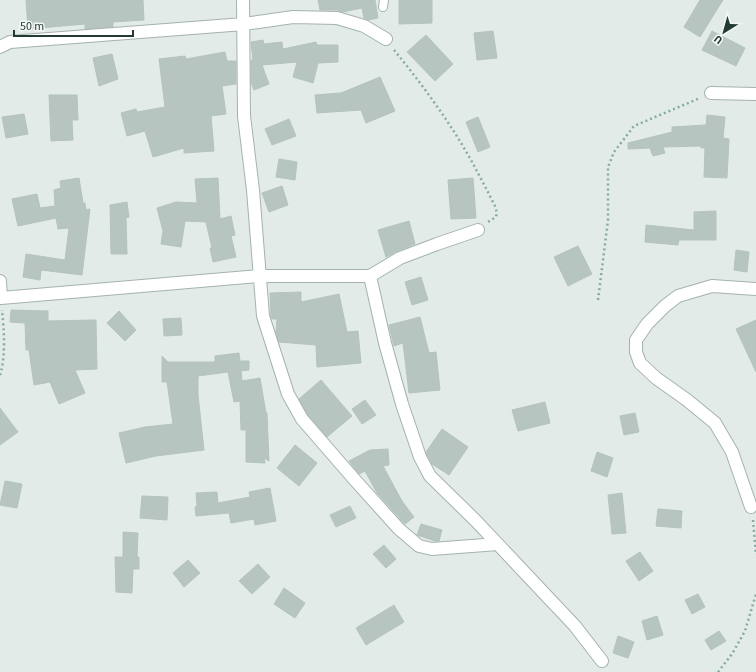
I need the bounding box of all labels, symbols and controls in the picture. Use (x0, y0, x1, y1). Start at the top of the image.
scale bar (14, 12, 133, 38)
north arrow (704, 12, 744, 52)
text: 50 m (20, 18, 44, 35)
text: U (711, 31, 726, 48)

